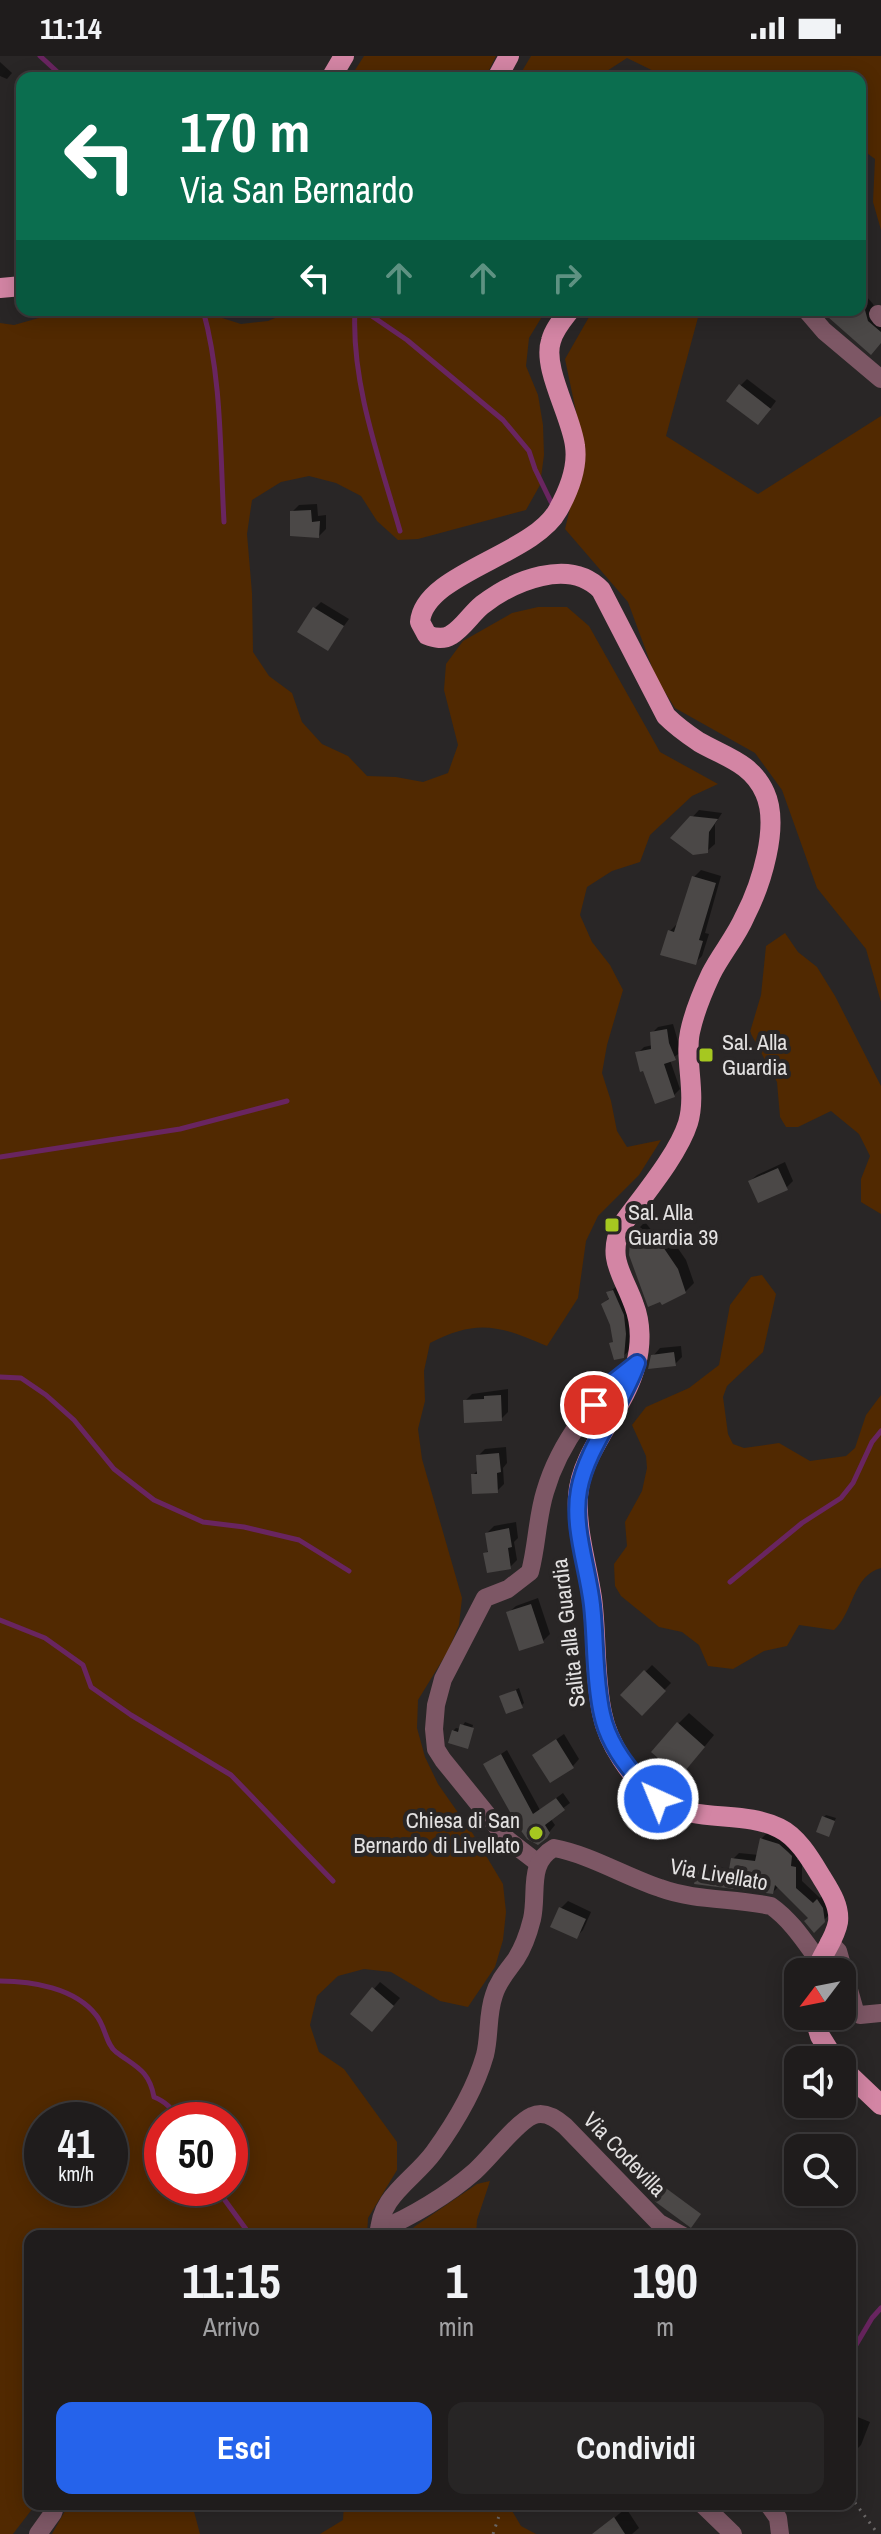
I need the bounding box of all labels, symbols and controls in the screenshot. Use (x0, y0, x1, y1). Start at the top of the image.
text: 11:14 (40, 8, 102, 48)
text: 170 m (180, 94, 310, 169)
icon: left (48, 104, 152, 208)
text: Via San Bernardo (180, 166, 414, 214)
icon: left (293, 256, 337, 300)
icon: ahead (377, 256, 421, 300)
icon: ahead (461, 256, 505, 300)
icon: right (545, 256, 589, 300)
place label: Sal. Alla Guardia (722, 1027, 787, 1082)
marker: Sal. Alla Guardia (697, 1046, 715, 1064)
place label: Sal. Alla Guardia 39 (628, 1197, 718, 1252)
marker: Sal. Alla Guardia 39 (603, 1216, 621, 1234)
pin (560, 1371, 628, 1439)
icon: arrive (572, 1383, 616, 1427)
street label: Salita alla Guardia (544, 1557, 592, 1709)
position arrow (616, 1757, 700, 1841)
place label: Chiesa di San Bernardo di Livellato (354, 1805, 520, 1860)
marker: Chiesa di San Bernardo di Livellato (527, 1824, 545, 1842)
street label: Via Livellato (668, 1851, 770, 1897)
north arrow (784, 1958, 856, 2030)
map controls (784, 1958, 856, 2206)
button: sound (784, 2046, 856, 2118)
speed limit sign: 50 (144, 2102, 248, 2206)
street label: Via Codevilla (577, 2105, 673, 2203)
text: 41 (58, 2117, 94, 2170)
button: search (784, 2134, 856, 2206)
text: km/h (58, 2160, 94, 2187)
text: 11:15 (182, 2248, 281, 2313)
text: 1 (445, 2248, 467, 2313)
text: 190 (632, 2248, 698, 2313)
text: Arrivo (203, 2309, 260, 2344)
text: min (439, 2309, 474, 2344)
text: m (656, 2309, 674, 2344)
button: Esci (56, 2402, 432, 2494)
button: Condividi (448, 2402, 824, 2494)

